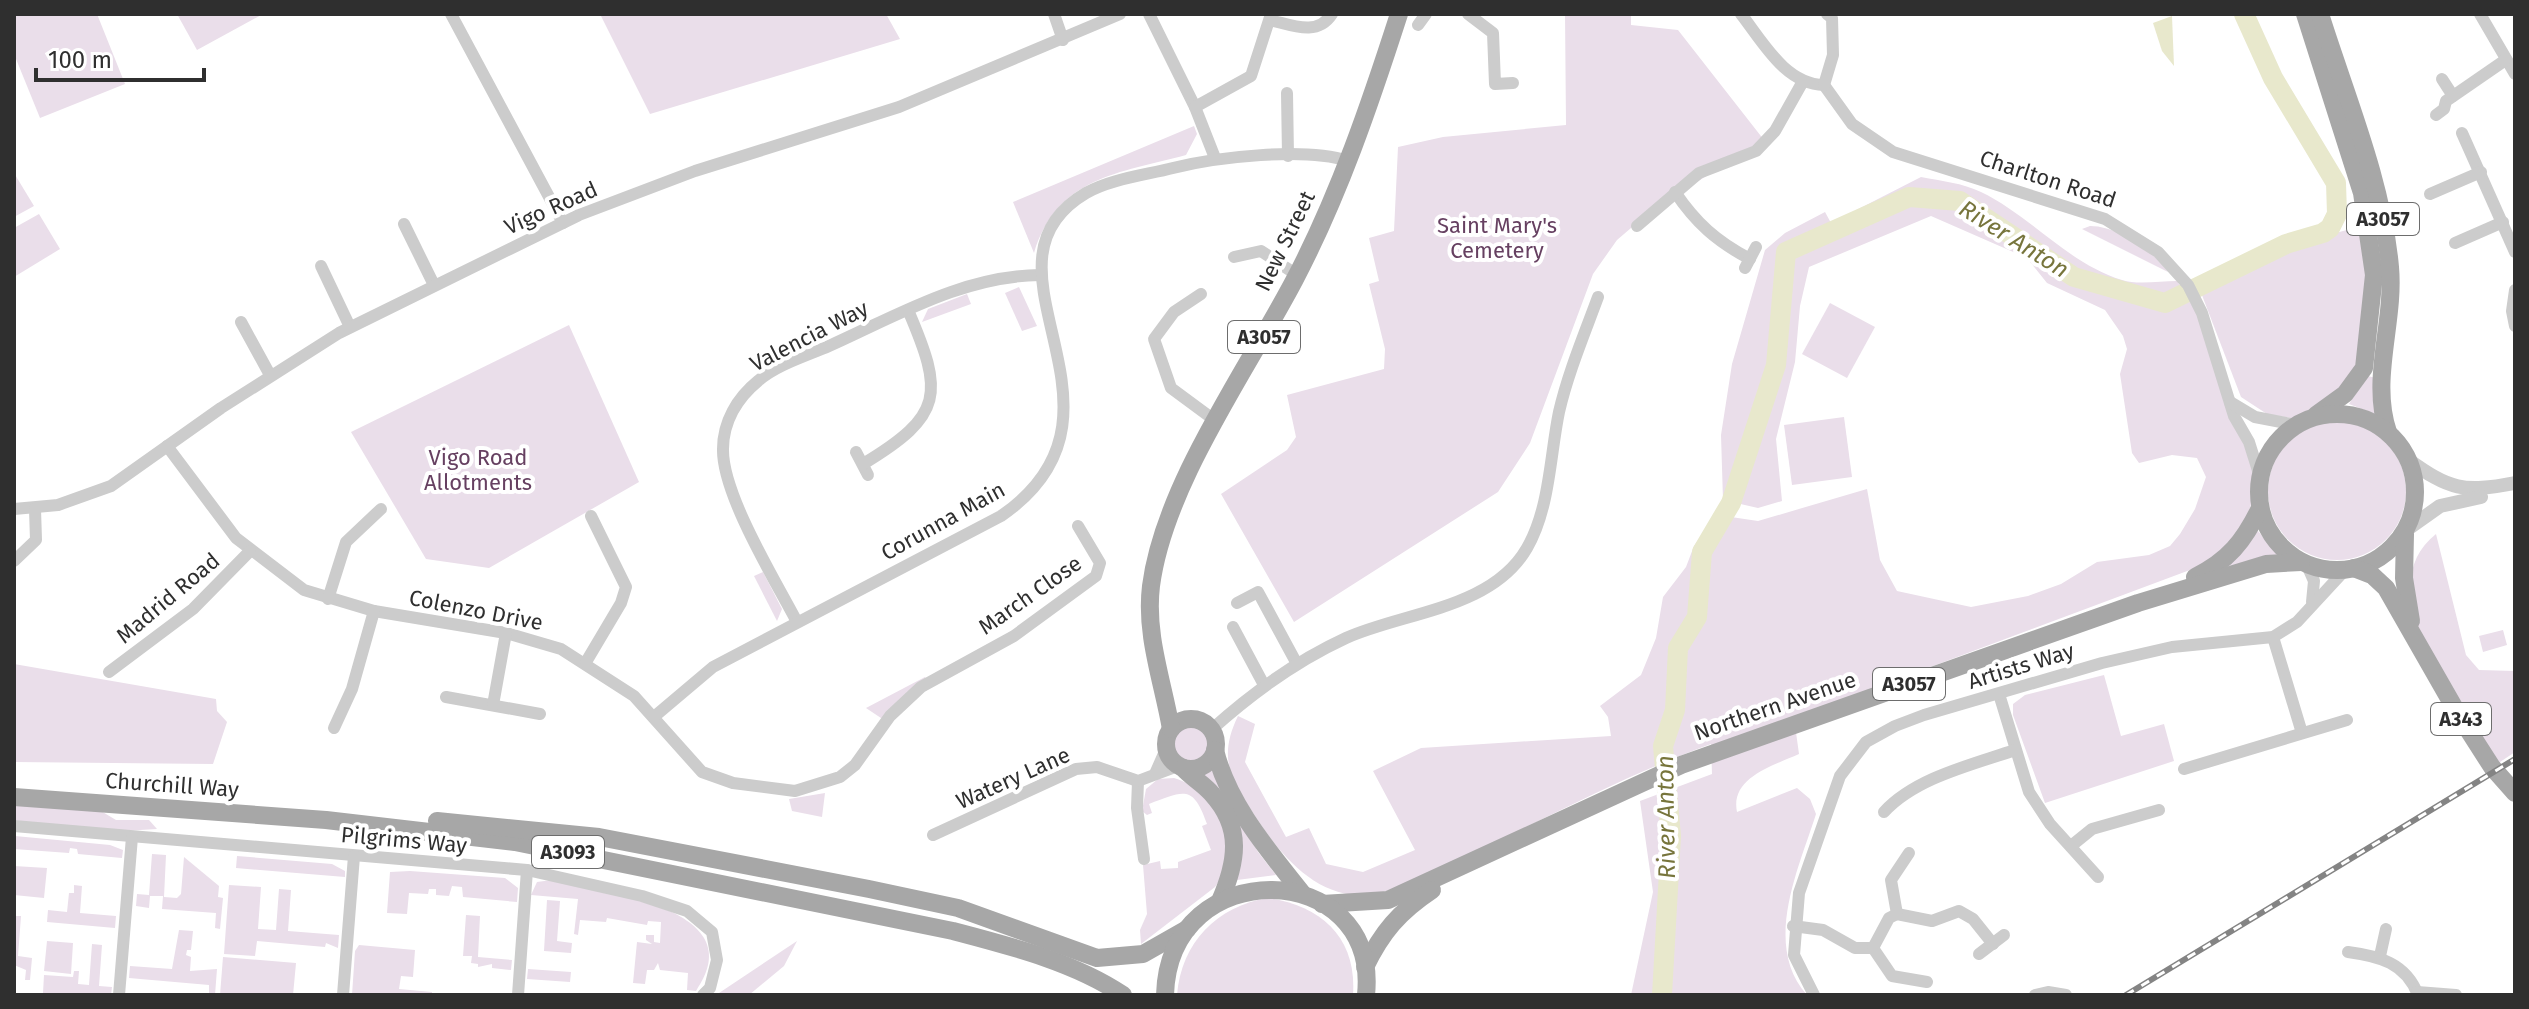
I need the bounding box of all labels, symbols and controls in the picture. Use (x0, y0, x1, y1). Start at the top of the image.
scale bar (36, 32, 204, 82)
text: 100 m (48, 46, 112, 74)
street label: Charlton Road (1976, 144, 2120, 214)
street label: Vigo Road (500, 176, 602, 240)
street label: New Street (1249, 186, 1321, 296)
water label: River Anton (1954, 194, 2074, 284)
road number: A3057 (2347, 203, 2419, 235)
park label: Saint Mary's Cemetery (1437, 212, 1557, 264)
street label: Valencia Way (745, 295, 873, 377)
road number: A3057 (1228, 321, 1300, 353)
park label: Vigo Road Allotments (424, 444, 532, 496)
street label: Corunna Main (876, 476, 1010, 566)
street label: Madrid Road (111, 547, 225, 649)
street label: March Close (973, 550, 1087, 640)
street label: Colenzo Drive (407, 584, 545, 636)
street label: Artists Way (1965, 637, 2077, 695)
street label: Northern Avenue (1691, 666, 1859, 746)
road number: A3057 (1873, 668, 1945, 700)
road number: A343 (2431, 703, 2491, 735)
street label: Watery Lane (952, 741, 1074, 815)
water label: River Anton (1651, 755, 1681, 879)
street label: Churchill Way (104, 767, 240, 803)
street label: Pilgrims Way (340, 821, 468, 859)
road number: A3093 (532, 836, 604, 868)

